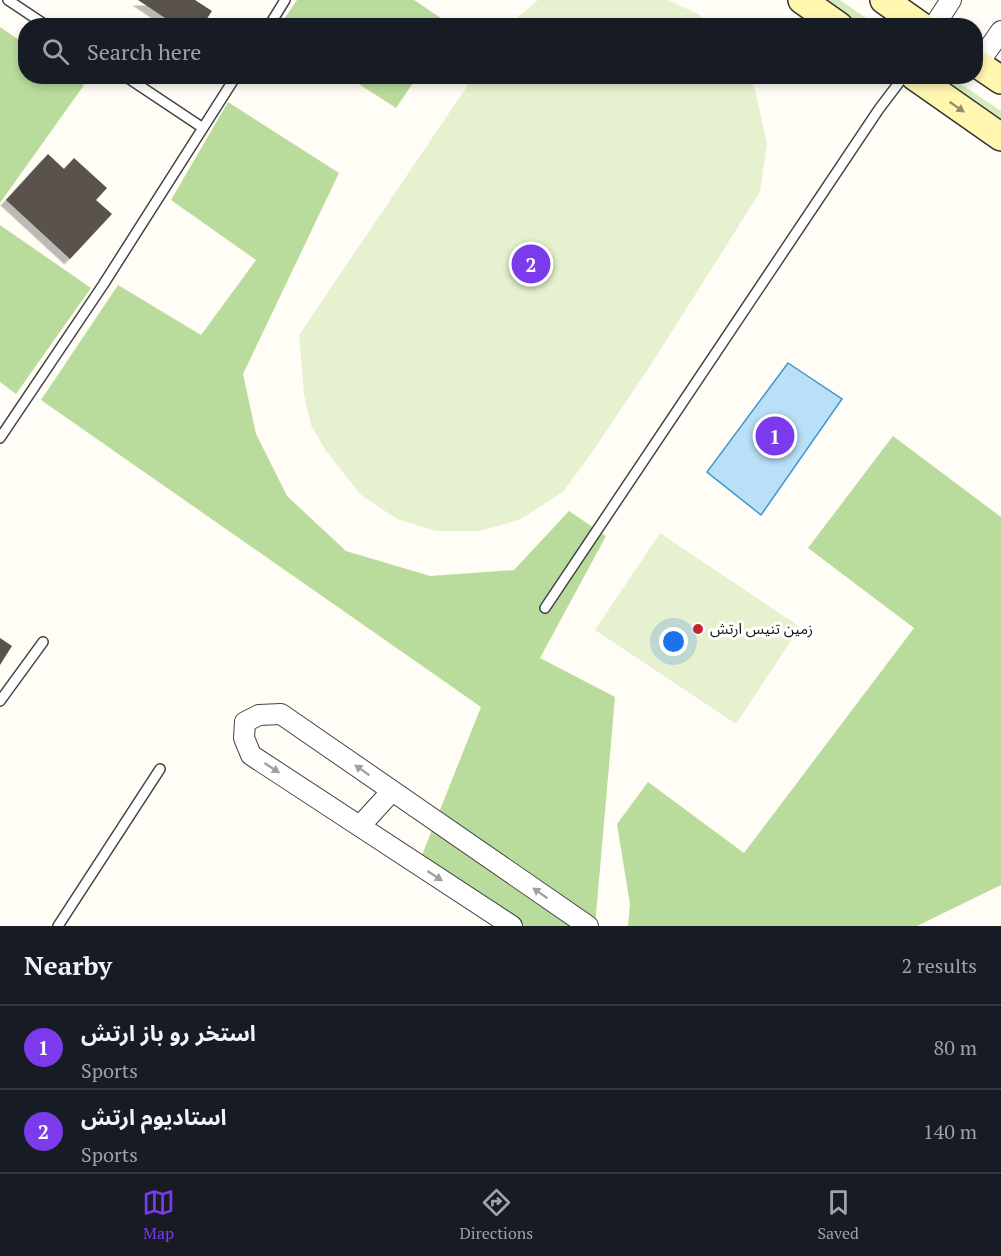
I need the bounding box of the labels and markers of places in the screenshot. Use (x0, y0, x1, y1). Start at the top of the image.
pin: 2 (512, 242, 550, 286)
pin: 1 (756, 414, 794, 458)
place label: زمین تنیس ارتش (710, 618, 813, 638)
marker: زمین تنیس ارتش (691, 622, 705, 636)

